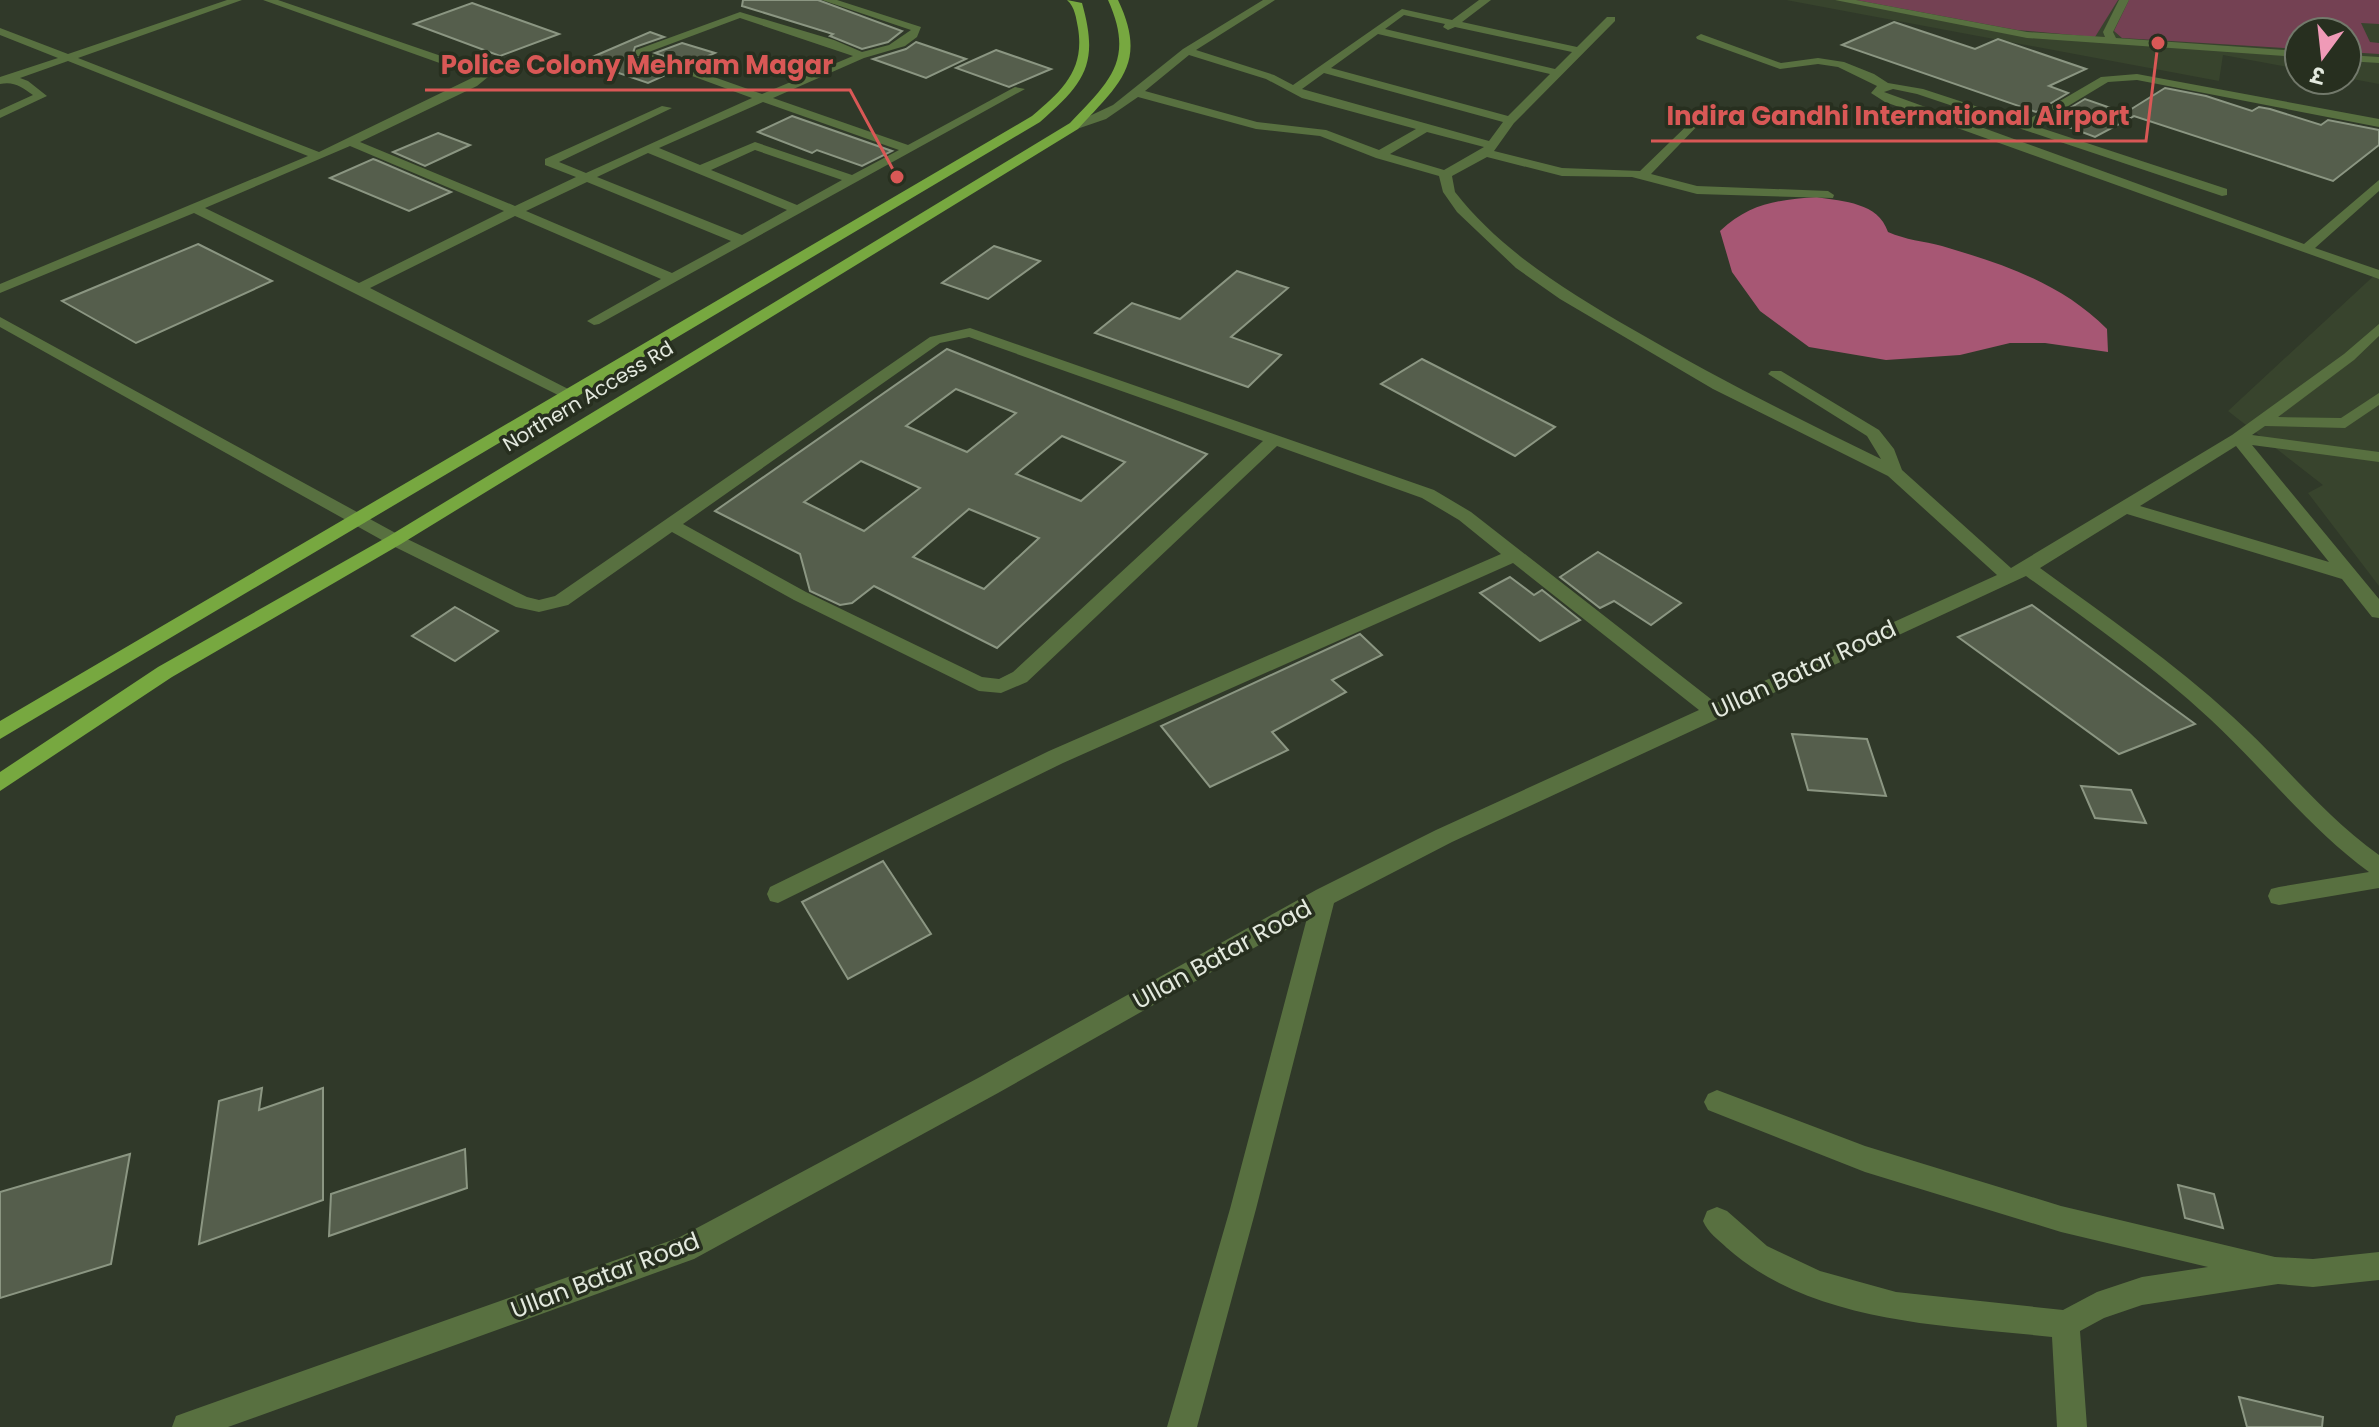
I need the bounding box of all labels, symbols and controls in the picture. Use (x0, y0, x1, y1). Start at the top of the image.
north arrow (2283, 16, 2363, 96)
callout: Police Colony Mehram Magar (425, 40, 850, 90)
text: Police Colony Mehram Magar (441, 47, 833, 83)
text: उ (2307, 58, 2329, 92)
callout: Indira Gandhi International Airport (1651, 91, 2146, 141)
text: Indira Gandhi International Airport (1666, 98, 2130, 134)
street label: Northern Access Rd (497, 334, 679, 458)
street label: Ullan Batar Road (1707, 612, 1901, 726)
street label: Ullan Batar Road (1127, 891, 1317, 1017)
street label: Ullan Batar Road (506, 1224, 704, 1326)

